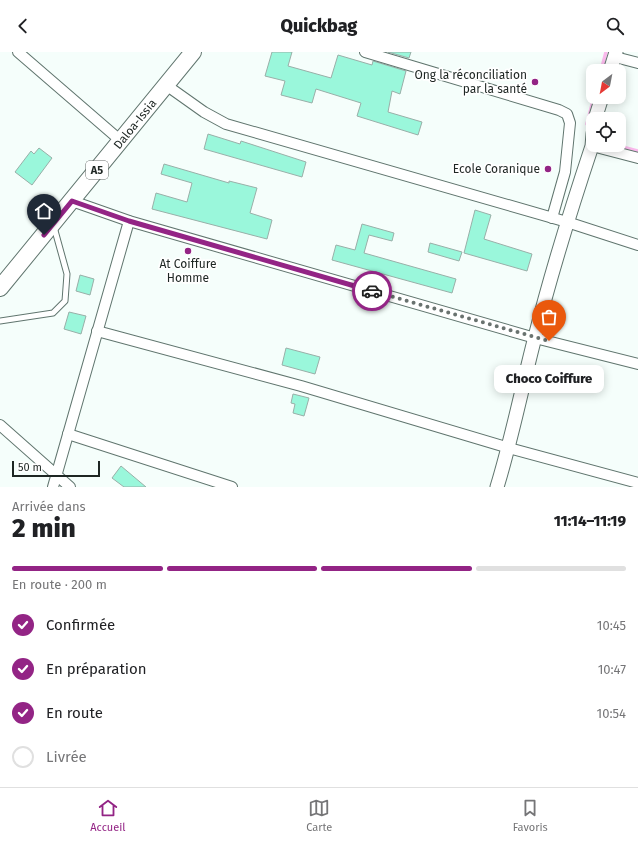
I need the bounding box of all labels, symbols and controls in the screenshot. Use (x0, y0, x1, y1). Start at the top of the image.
icon: back (12, 15, 34, 37)
text: Quickbag (281, 15, 357, 37)
icon: search (604, 15, 626, 37)
north arrow (586, 64, 626, 104)
map controls (586, 64, 626, 152)
place label: Ong la réconciliation par la santé (414, 68, 527, 96)
marker: Ong la réconciliation par la santé (530, 77, 540, 87)
street label: Daloa-Issia (111, 96, 159, 152)
button: locate (586, 112, 626, 152)
road number: A5 (86, 161, 108, 179)
place label: Ecole Coranique (453, 162, 540, 176)
marker: Ecole Coranique (543, 164, 553, 174)
pin (27, 194, 61, 235)
icon: home (33, 200, 55, 222)
marker: At Coiffure Homme (183, 246, 193, 256)
place label: At Coiffure Homme (159, 257, 217, 285)
courier (352, 271, 392, 311)
icon: car (361, 280, 383, 302)
pin (532, 300, 566, 341)
icon: bag (538, 306, 560, 328)
callout: Choco Coiffure (494, 365, 604, 393)
text: Choco Coiffure (506, 371, 592, 386)
scale bar (12, 459, 100, 478)
text: 50 m (18, 461, 42, 474)
text: Arrivée dans (12, 499, 86, 514)
text: 11:14–11:19 (554, 512, 626, 530)
text: 2 min (12, 513, 76, 544)
text: En route · 200 m (12, 577, 107, 592)
icon: check (12, 614, 34, 636)
text: Confirmée (46, 616, 115, 634)
text: 10:45 (597, 618, 626, 633)
icon: check (12, 658, 34, 680)
text: En préparation (46, 660, 147, 678)
text: 10:47 (598, 662, 626, 677)
icon: check (12, 702, 34, 724)
text: En route (46, 704, 103, 722)
text: 10:54 (597, 706, 626, 721)
text: Livrée (46, 748, 87, 766)
tab: Accueil (90, 797, 126, 834)
tab: Carte (306, 797, 332, 834)
tab: Favoris (513, 797, 548, 834)

